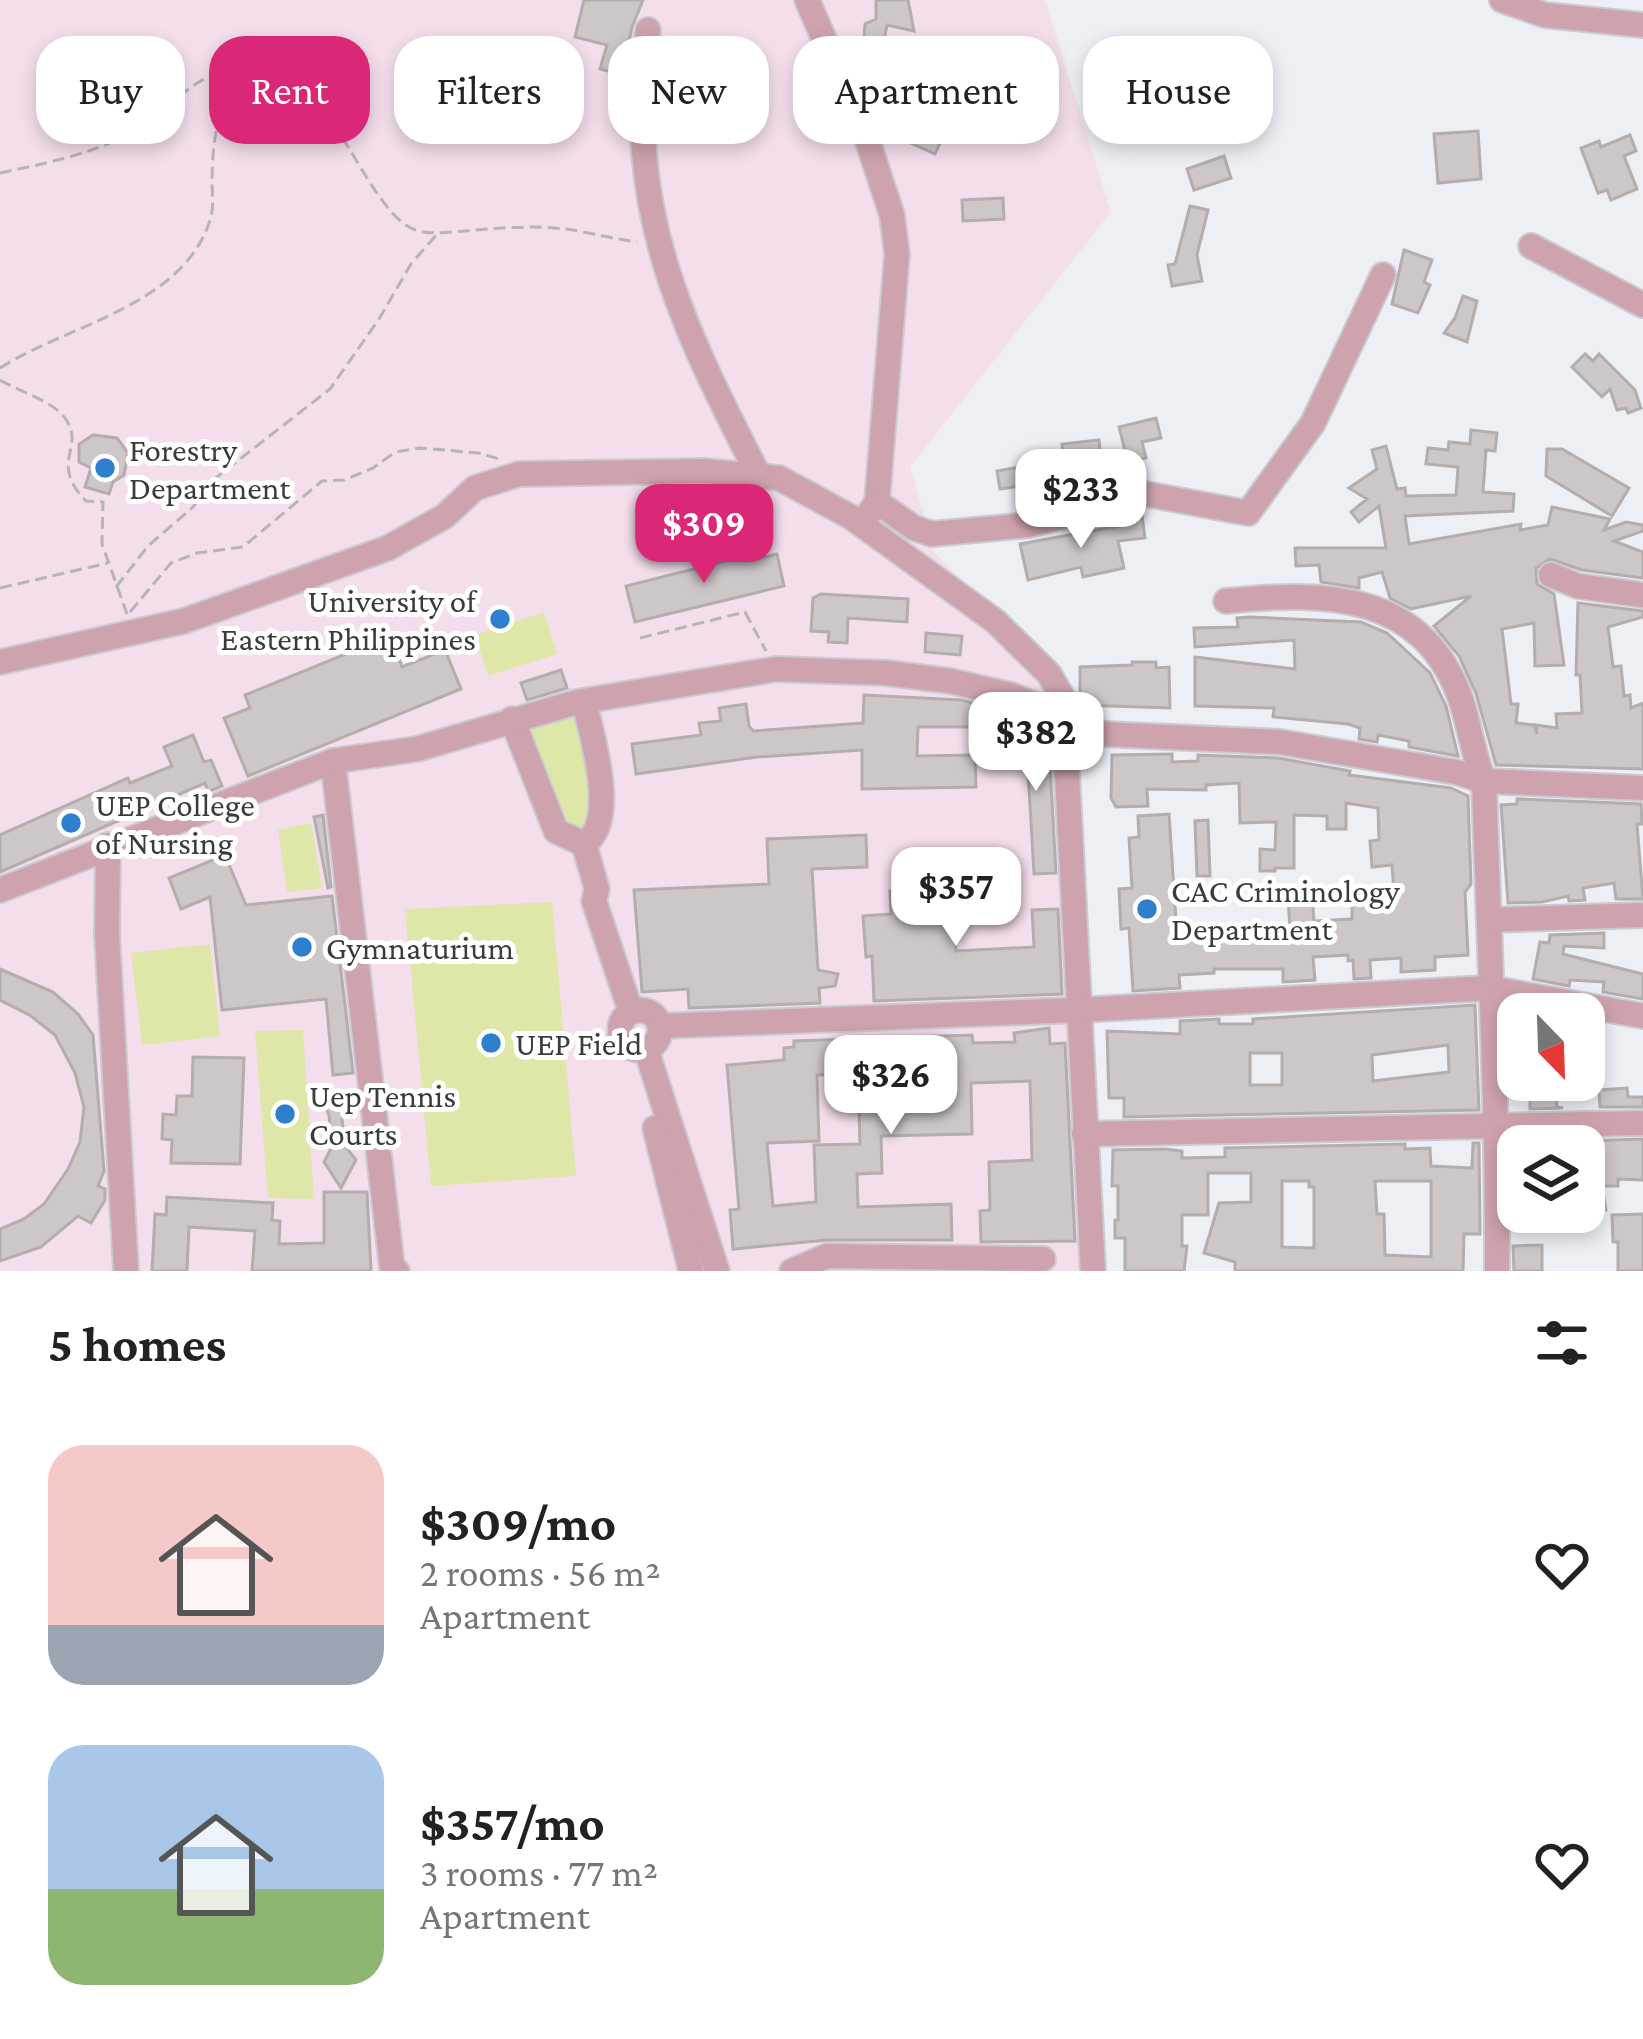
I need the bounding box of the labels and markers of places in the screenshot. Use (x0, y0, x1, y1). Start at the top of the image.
place label: Forestry Department (129, 431, 291, 506)
pin: $233 (1010, 449, 1152, 551)
marker: Forestry Department (92, 455, 118, 481)
pin: $309 (633, 484, 775, 586)
place label: University of Eastern Philippines (220, 582, 478, 657)
marker: University of Eastern Philippines (487, 606, 513, 632)
pin: $382 (965, 692, 1107, 794)
place label: UEP College of Nursing (95, 786, 255, 861)
marker: UEP College of Nursing (58, 810, 84, 836)
pin: $357 (885, 847, 1027, 949)
place label: CAC Criminology Department (1171, 872, 1400, 947)
marker: CAC Criminology Department (1134, 896, 1160, 922)
place label: Gymnaturium (326, 929, 514, 966)
marker: Gymnaturium (289, 934, 315, 960)
place label: UEP Field (515, 1025, 642, 1062)
marker: UEP Field (478, 1030, 504, 1056)
pin: $326 (820, 1035, 962, 1137)
place label: Uep Tennis Courts (309, 1077, 456, 1152)
marker: Uep Tennis Courts (272, 1101, 298, 1127)

